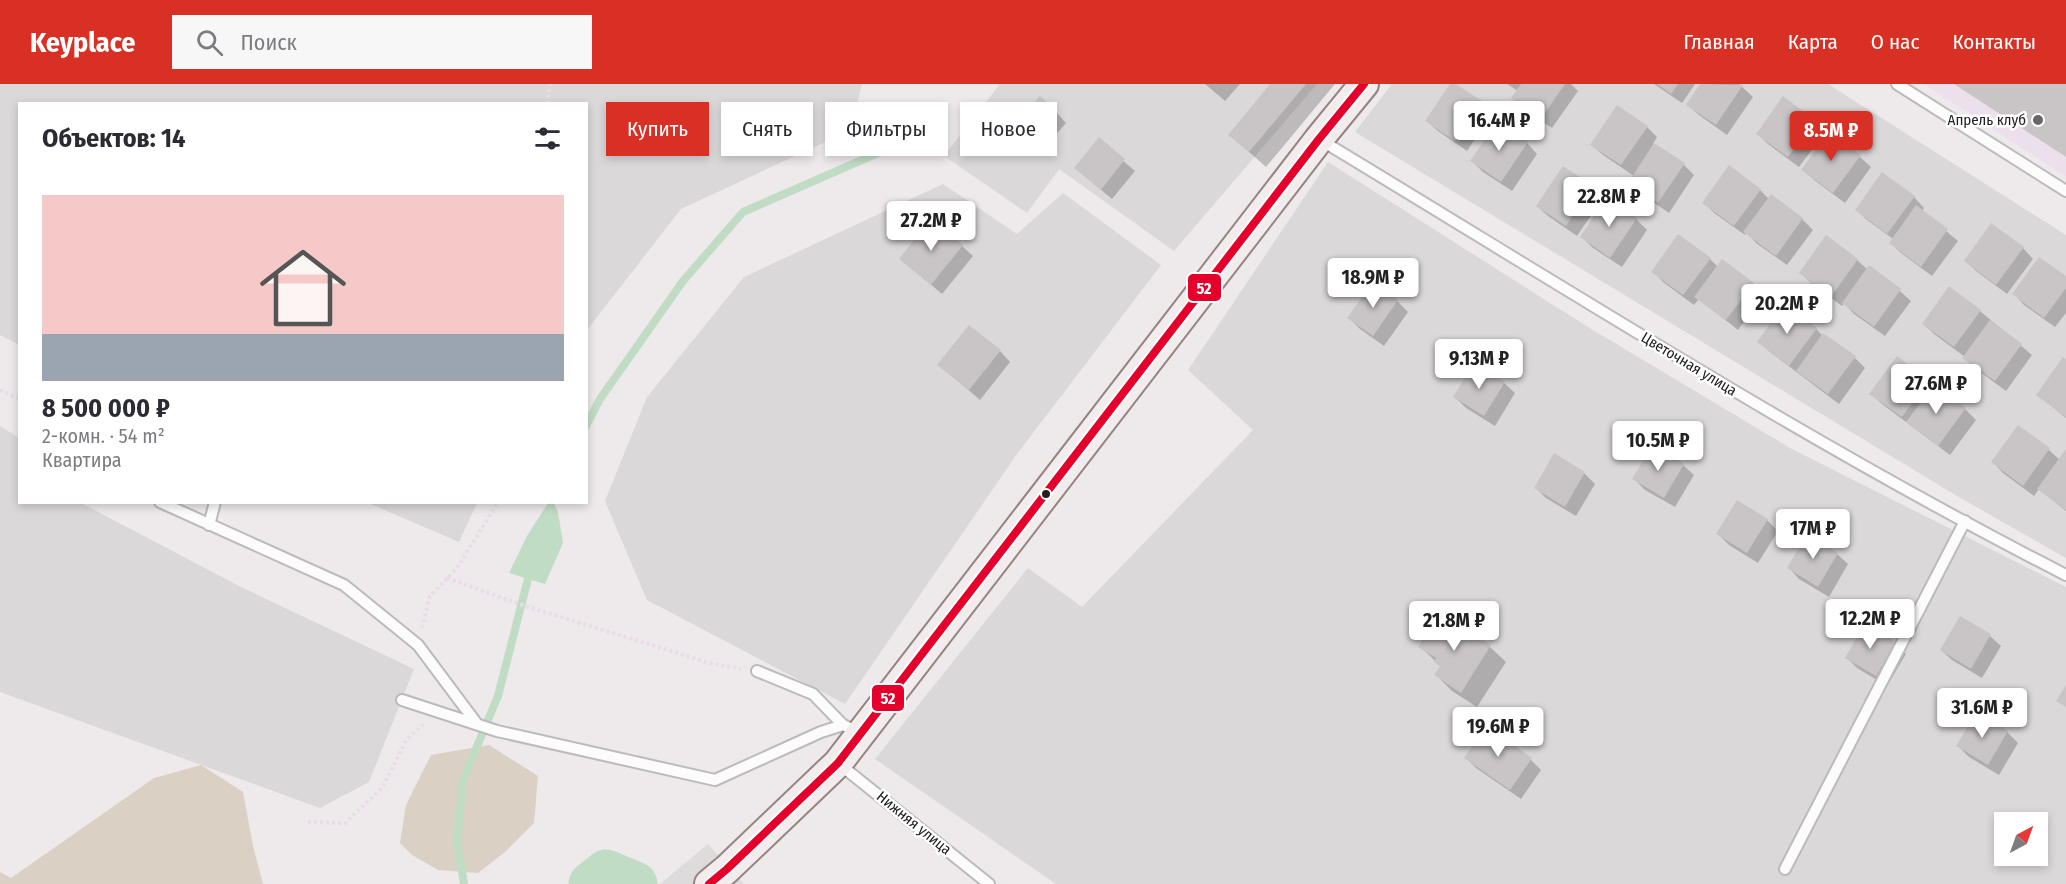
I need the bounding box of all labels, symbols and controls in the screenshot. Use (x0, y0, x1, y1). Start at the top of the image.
search box (172, 15, 592, 69)
text: Keyplace (30, 26, 136, 59)
icon: search (193, 26, 226, 59)
text: Поиск (241, 29, 297, 56)
text: Главная (1684, 29, 1755, 55)
text: Карта (1788, 29, 1838, 55)
text: О нас (1871, 29, 1919, 55)
text: Контакты (1952, 29, 2036, 55)
pin: 16.4M ₽ (1444, 101, 1554, 152)
chip: Купить (606, 102, 709, 156)
chip: Снять (721, 102, 813, 156)
chip: Фильтры (825, 102, 948, 156)
chip: Новое (960, 102, 1057, 156)
text: 16.4M ₽ (1468, 108, 1530, 132)
pin: 8.5M ₽ (1782, 111, 1880, 162)
place label: Апрель клуб (1948, 111, 2026, 129)
marker: Апрель клуб (2031, 113, 2045, 127)
text: 8.5M ₽ (1804, 118, 1858, 142)
icon: filters (531, 122, 564, 155)
text: Объектов: 14 (42, 123, 185, 154)
pin: 22.8M ₽ (1554, 177, 1664, 228)
text: 22.8M ₽ (1577, 184, 1641, 208)
pin: 27.2M ₽ (876, 201, 986, 252)
text: 27.2M ₽ (901, 208, 961, 232)
icon: home (249, 234, 357, 342)
pin: 18.9M ₽ (1318, 258, 1428, 309)
text: 18.9M ₽ (1342, 265, 1404, 289)
line badge: 52 (1187, 273, 1222, 302)
text: 52 (1196, 279, 1212, 298)
pin: 20.2M ₽ (1732, 284, 1842, 335)
text: 20.2M ₽ (1755, 291, 1819, 315)
street label: Цветочная улица (1638, 328, 1740, 400)
pin: 9.13M ₽ (1424, 339, 1534, 390)
text: 9.13M ₽ (1449, 346, 1509, 370)
pin: 27.6M ₽ (1881, 364, 1991, 415)
text: 27.6M ₽ (1905, 371, 1967, 395)
text: 8 500 000 ₽ (42, 393, 170, 424)
pin: 10.5M ₽ (1603, 421, 1713, 472)
text: 2-комн. · 54 m² (42, 424, 165, 448)
text: 10.5M ₽ (1626, 428, 1690, 452)
text: Квартира (42, 448, 122, 472)
unlabelled marker (1040, 488, 1052, 500)
pin: 17M ₽ (1771, 509, 1855, 560)
text: 17M ₽ (1790, 516, 1836, 540)
pin: 12.2M ₽ (1815, 599, 1925, 650)
pin: 21.8M ₽ (1399, 601, 1509, 652)
text: 12.2M ₽ (1840, 606, 1900, 630)
text: 21.8M ₽ (1423, 608, 1485, 632)
line badge: 52 (871, 684, 905, 712)
pin: 31.6M ₽ (1927, 688, 2037, 739)
text: 52 (880, 689, 896, 708)
text: 31.6M ₽ (1951, 695, 2013, 719)
pin: 19.6M ₽ (1443, 707, 1553, 758)
text: 19.6M ₽ (1466, 714, 1530, 738)
street label: Нижняя улица (873, 787, 955, 859)
north arrow (1994, 812, 2048, 866)
map controls (1994, 812, 2048, 866)

